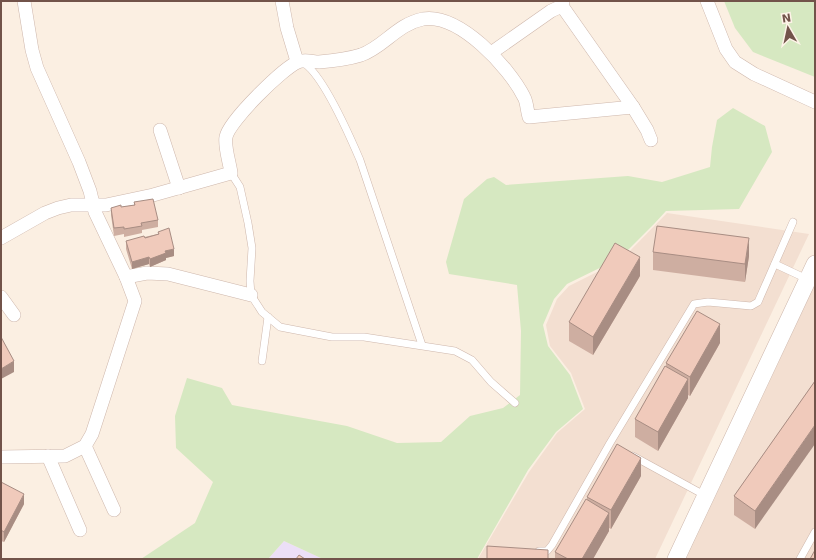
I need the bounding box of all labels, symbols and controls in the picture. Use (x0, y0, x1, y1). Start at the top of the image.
north arrow (768, 8, 808, 48)
text: N (781, 11, 792, 26)

